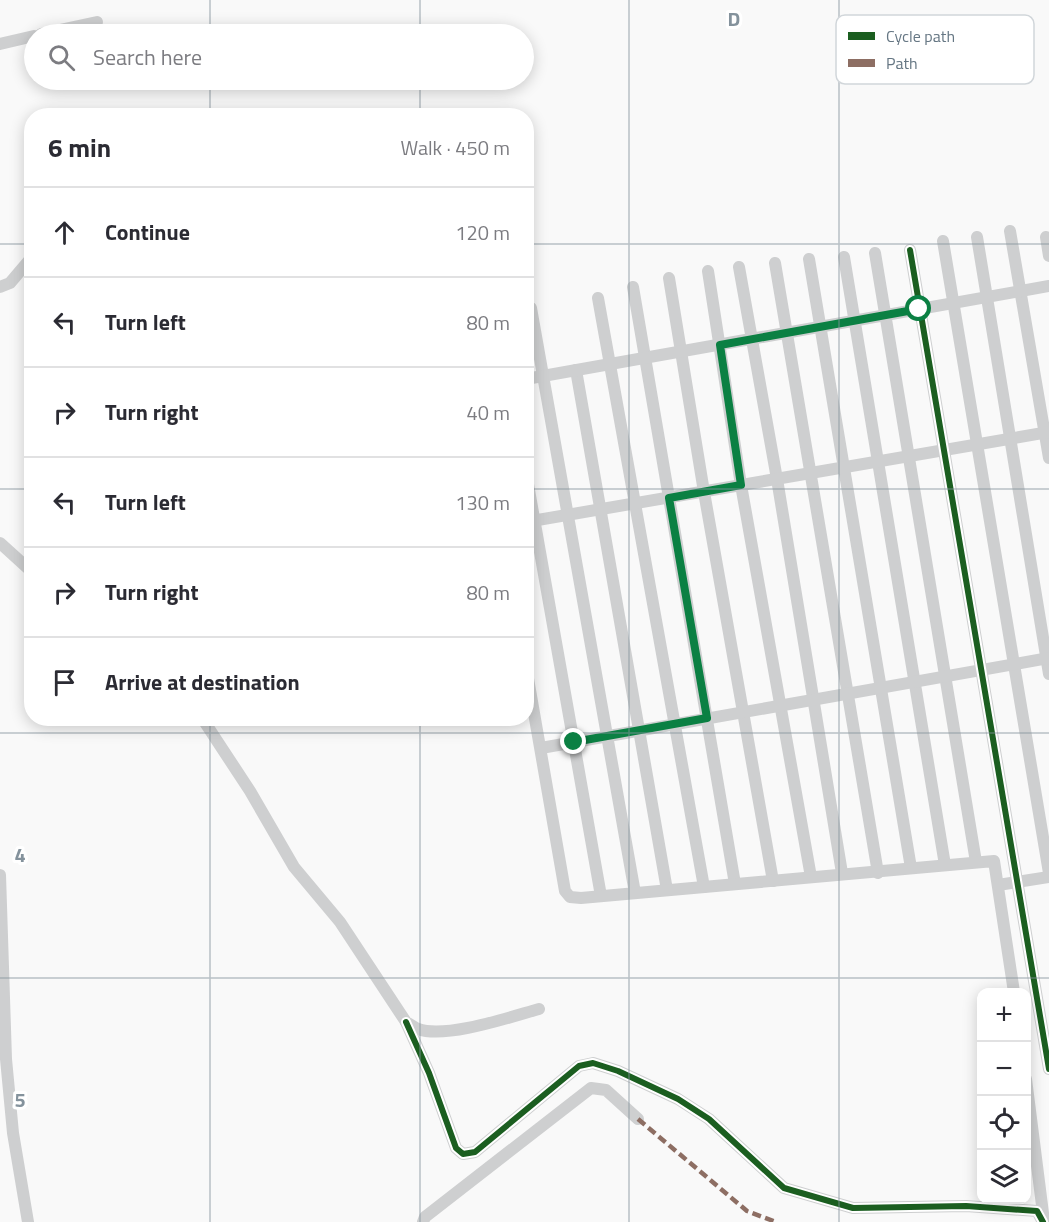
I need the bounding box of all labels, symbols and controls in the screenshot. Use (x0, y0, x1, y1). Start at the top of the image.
text: D (728, 3, 740, 34)
legend (836, 15, 1034, 84)
search box (24, 24, 534, 90)
text: Cycle path (886, 24, 955, 48)
text: Search here (93, 40, 202, 74)
icon: search (45, 41, 78, 74)
text: Path (886, 51, 918, 75)
text: 6 min (48, 128, 111, 167)
text: Walk · 450 m (401, 132, 510, 163)
text: Continue (105, 215, 190, 249)
icon: ahead (48, 216, 81, 249)
text: 120 m (455, 217, 510, 248)
route start (905, 295, 931, 321)
text: Turn left (105, 305, 186, 339)
icon: left (48, 306, 81, 339)
text: 80 m (466, 307, 510, 338)
text: Turn right (105, 395, 199, 429)
icon: right (48, 396, 81, 429)
text: 40 m (466, 397, 510, 428)
text: Turn left (105, 485, 186, 519)
icon: left (48, 486, 81, 519)
text: 130 m (455, 487, 510, 518)
text: Turn right (105, 575, 199, 609)
icon: right (48, 576, 81, 609)
text: 80 m (466, 577, 510, 608)
text: Arrive at destination (105, 665, 300, 699)
icon: arrive (48, 666, 81, 699)
route end (560, 728, 586, 754)
text: 4 (14, 839, 26, 870)
map controls (977, 988, 1031, 1204)
button: + (977, 988, 1031, 1042)
button: − (977, 1042, 1031, 1096)
text: 5 (14, 1084, 26, 1115)
button: locate (977, 1096, 1031, 1150)
button: layers (977, 1150, 1031, 1204)

